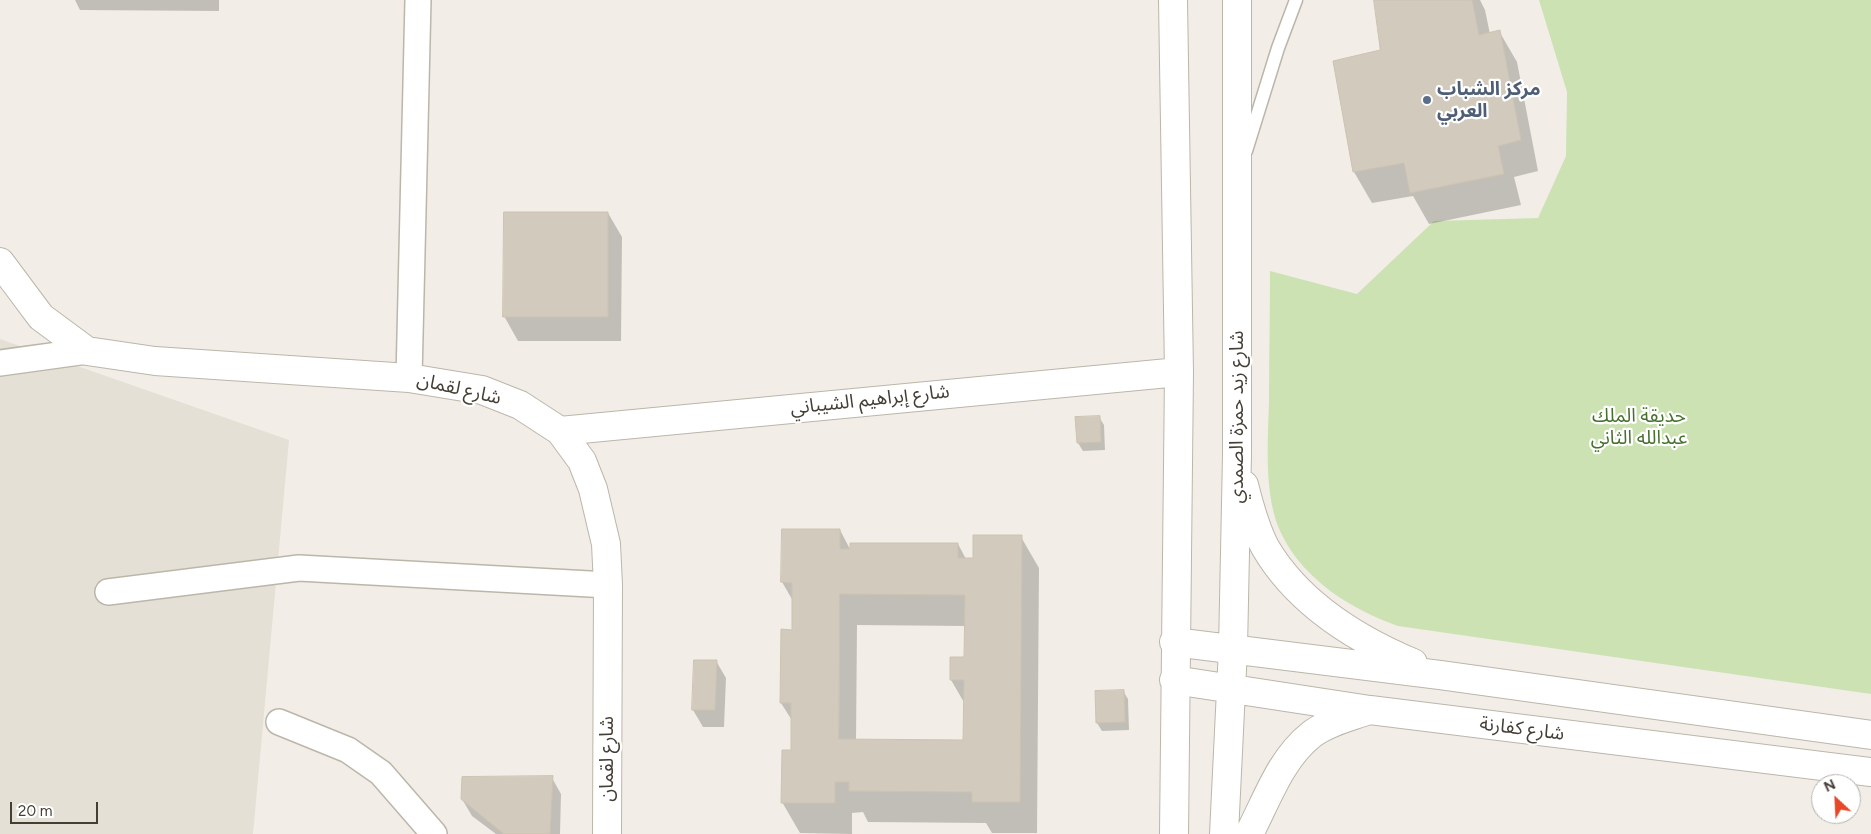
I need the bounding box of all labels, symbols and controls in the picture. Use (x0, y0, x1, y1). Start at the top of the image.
place label: مركز الشباب العربي (1437, 78, 1541, 122)
marker: مركز الشباب العربي (1421, 94, 1433, 106)
street label: شارع زيد حمزة الصمدي (1226, 331, 1248, 503)
street label: شارع لقمان (415, 368, 503, 410)
street label: شارع إبراهيم الشيباني (789, 380, 951, 420)
park label: حديقة الملك عبدالله الثاني (1591, 405, 1687, 449)
street label: شارع كفارنة (1478, 712, 1566, 746)
street label: شارع لقمان (596, 716, 618, 802)
north arrow (1811, 774, 1861, 824)
text: N (1821, 776, 1838, 796)
scale bar (12, 792, 100, 824)
text: 20 m (18, 802, 52, 820)

